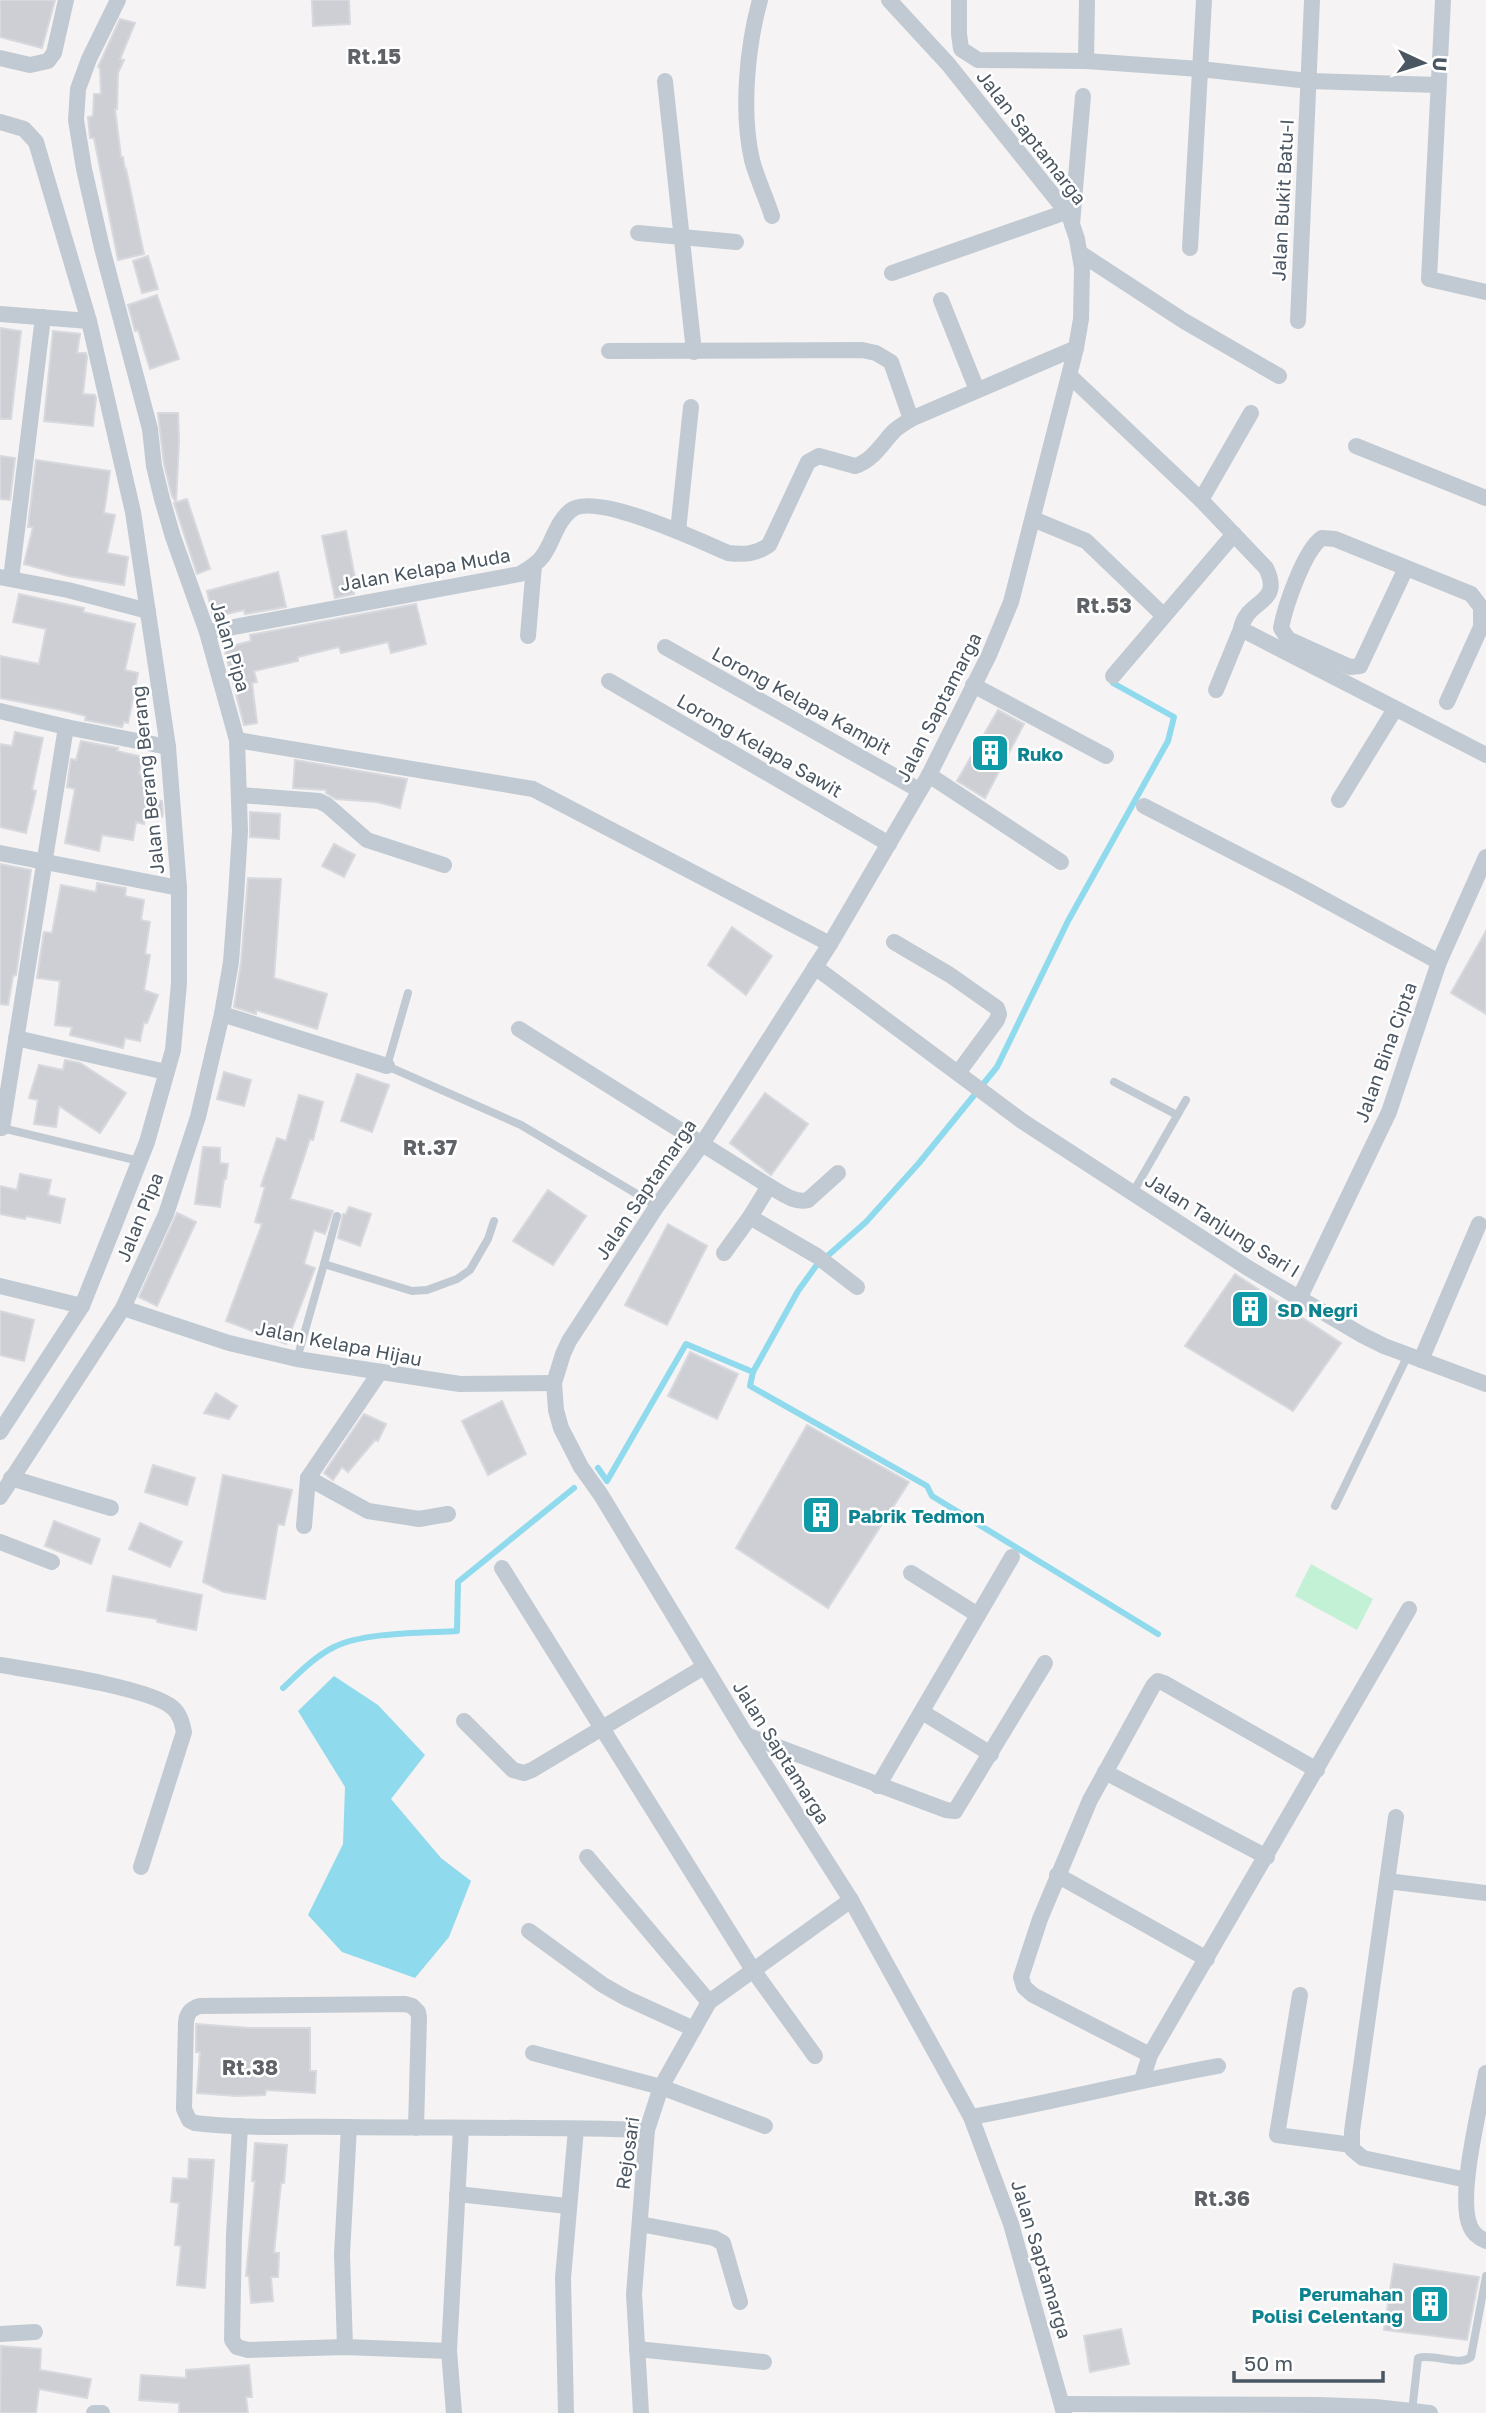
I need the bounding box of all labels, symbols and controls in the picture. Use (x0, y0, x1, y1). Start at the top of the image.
north arrow (1388, 28, 1458, 98)
district label: Rt.15 (347, 43, 401, 69)
text: U (1429, 56, 1452, 72)
street label: Jalan Saptamarga (972, 65, 1092, 209)
street label: Jalan Bukit Batu-I (1266, 118, 1298, 282)
street label: Jalan Kelapa Muda (338, 543, 512, 595)
district label: Rt.53 (1076, 592, 1132, 618)
street label: Jalan Pipa (206, 597, 256, 695)
street label: Jalan Saptamarga (890, 628, 986, 786)
street label: Lorong Kelapa Kampit (708, 641, 896, 759)
street label: Jalan Berang Berang (126, 685, 168, 875)
street label: Lorong Kelapa Sawit (673, 688, 847, 802)
building icon: Ruko (969, 732, 1011, 774)
place label: Ruko (1017, 742, 1063, 765)
street label: Jalan Bina Cipta (1349, 979, 1421, 1125)
street label: Jalan Saptamarga (589, 1114, 701, 1264)
district label: Rt.37 (403, 1134, 457, 1160)
street label: Jalan Tanjung Sari I (1141, 1168, 1305, 1282)
street label: Jalan Pipa (111, 1169, 167, 1265)
building icon: SD Negri (1229, 1288, 1271, 1330)
place label: SD Negri (1277, 1298, 1358, 1321)
street label: Jalan Kelapa Hijau (254, 1316, 424, 1370)
building icon: Pabrik Tedmon (800, 1494, 842, 1536)
place label: Pabrik Tedmon (848, 1504, 985, 1527)
street label: Jalan Saptamarga (729, 1676, 835, 1828)
district label: Rt.38 (222, 2054, 278, 2080)
street label: Rejosari (610, 2115, 644, 2191)
street label: Jalan Saptamarga (1007, 2177, 1077, 2341)
district label: Rt.36 (1194, 2185, 1250, 2211)
place label: Perumahan Polisi Celentang (1251, 2282, 1403, 2327)
building icon: Perumahan Polisi Celentang (1409, 2283, 1451, 2325)
scale bar (1234, 2340, 1383, 2384)
text: 50 m (1244, 2350, 1293, 2376)

